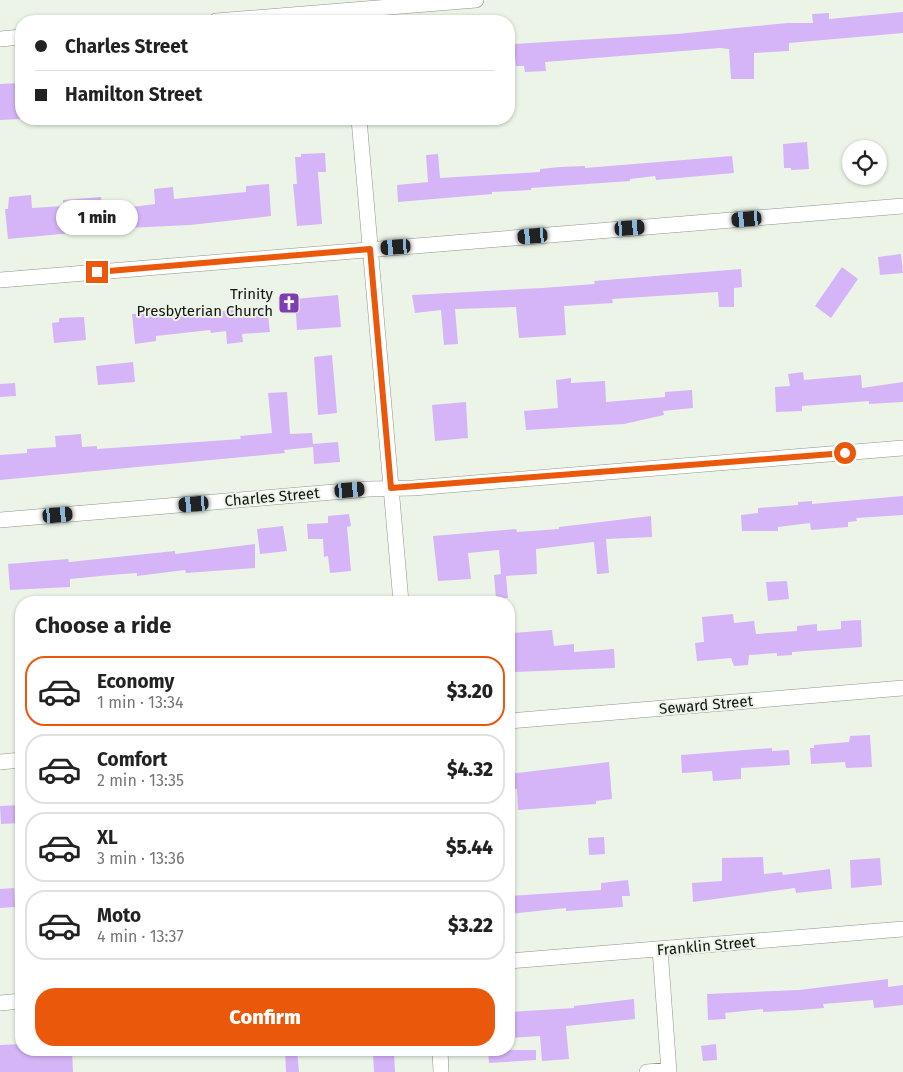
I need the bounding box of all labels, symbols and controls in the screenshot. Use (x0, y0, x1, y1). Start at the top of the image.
text: Charles Street (65, 35, 188, 58)
text: Hamilton Street (65, 83, 202, 106)
map controls (842, 140, 887, 185)
button: locate (842, 140, 887, 185)
callout: 1 min (56, 200, 138, 234)
text: 1 min (78, 208, 116, 227)
car (731, 210, 762, 228)
car (614, 219, 645, 237)
car (517, 227, 548, 245)
car (380, 238, 411, 256)
route end (86, 261, 108, 283)
place label: Trinity Presbyterian Church (136, 285, 274, 320)
church icon: Trinity Presbyterian Church (277, 291, 301, 315)
route start (834, 442, 856, 464)
car (334, 481, 365, 499)
street label: Charles Street (224, 484, 321, 510)
car (178, 495, 209, 513)
car (42, 506, 73, 524)
text: Choose a ride (35, 612, 171, 639)
icon: car (37, 669, 82, 714)
text: Economy (97, 670, 174, 693)
text: $3.20 (447, 680, 493, 703)
street label: Seward Street (658, 692, 754, 718)
text: 1 min · 13:34 (97, 693, 183, 712)
icon: car (37, 747, 82, 792)
text: Comfort (97, 748, 167, 771)
text: $4.32 (447, 758, 493, 781)
text: 2 min · 13:35 (97, 771, 184, 790)
icon: car (37, 825, 82, 870)
text: XL (97, 826, 118, 849)
text: $5.44 (446, 836, 493, 859)
text: 3 min · 13:36 (97, 849, 185, 868)
icon: car (37, 903, 82, 948)
text: Moto (97, 904, 141, 927)
text: $3.22 (448, 914, 493, 937)
text: 4 min · 13:37 (97, 927, 184, 946)
street label: Franklin Street (656, 933, 757, 959)
button: Confirm (35, 988, 495, 1046)

